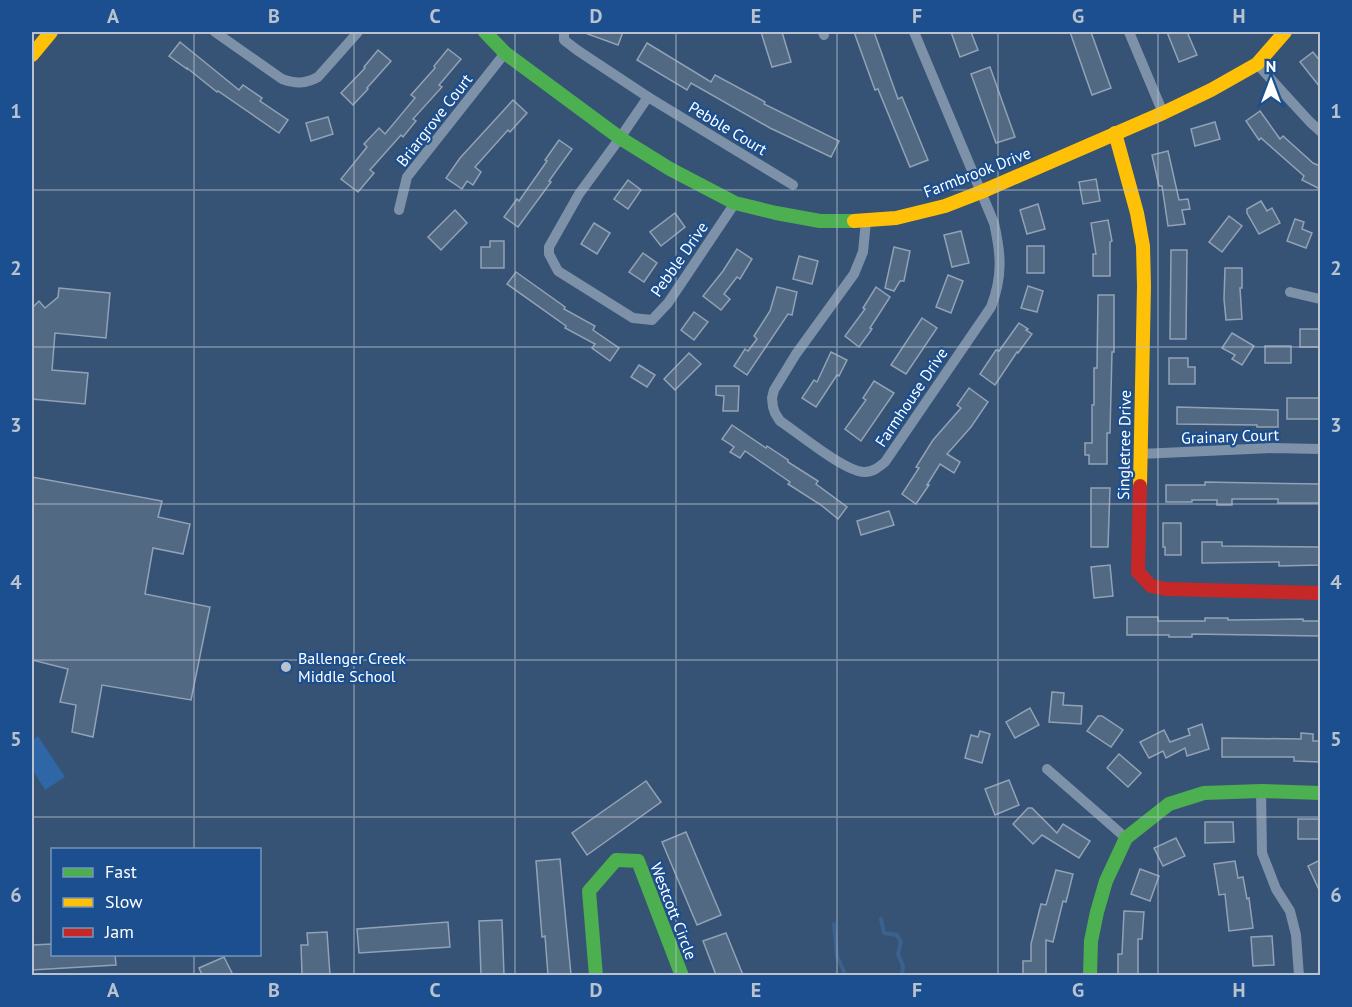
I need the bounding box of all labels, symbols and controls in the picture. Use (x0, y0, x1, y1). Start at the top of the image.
text: A (107, 3, 120, 29)
text: B (268, 3, 280, 29)
text: C (429, 3, 441, 29)
text: D (590, 3, 603, 29)
text: E (751, 3, 761, 29)
text: F (912, 3, 922, 29)
text: G (1072, 3, 1084, 29)
text: H (1232, 3, 1246, 29)
north arrow (1241, 51, 1301, 111)
text: N (1266, 56, 1276, 76)
street label: Briargrove Court (392, 69, 477, 170)
street label: Pebble Court (685, 97, 771, 160)
text: 1 (10, 98, 22, 124)
text: 1 (1330, 98, 1342, 124)
street label: Farmbrook Drive (921, 142, 1033, 202)
street label: Pebble Drive (646, 218, 712, 300)
text: 2 (10, 255, 22, 281)
text: 2 (1330, 255, 1342, 281)
street label: Farmhouse Drive (870, 343, 952, 451)
street label: Singletree Drive (1113, 390, 1135, 500)
text: 3 (10, 412, 22, 438)
text: 3 (1330, 412, 1342, 438)
street label: Grainary Court (1181, 424, 1280, 448)
text: 4 (10, 569, 22, 595)
text: 4 (1330, 569, 1342, 595)
place label: Ballenger Creek Middle School (298, 648, 406, 686)
marker: Ballenger Creek Middle School (279, 660, 293, 674)
text: 5 (10, 726, 22, 752)
text: 5 (1330, 726, 1342, 752)
legend (51, 848, 261, 956)
text: Fast (105, 860, 137, 883)
street label: Westcott Circle (646, 860, 702, 962)
text: 6 (10, 882, 22, 908)
text: 6 (1330, 882, 1342, 908)
text: Slow (105, 890, 143, 913)
text: Jam (104, 920, 134, 943)
text: A (107, 977, 120, 1003)
text: B (268, 977, 280, 1003)
text: C (429, 977, 441, 1003)
text: D (590, 977, 603, 1003)
text: E (751, 977, 761, 1003)
text: F (912, 977, 922, 1003)
text: G (1072, 977, 1084, 1003)
text: H (1232, 977, 1246, 1003)

